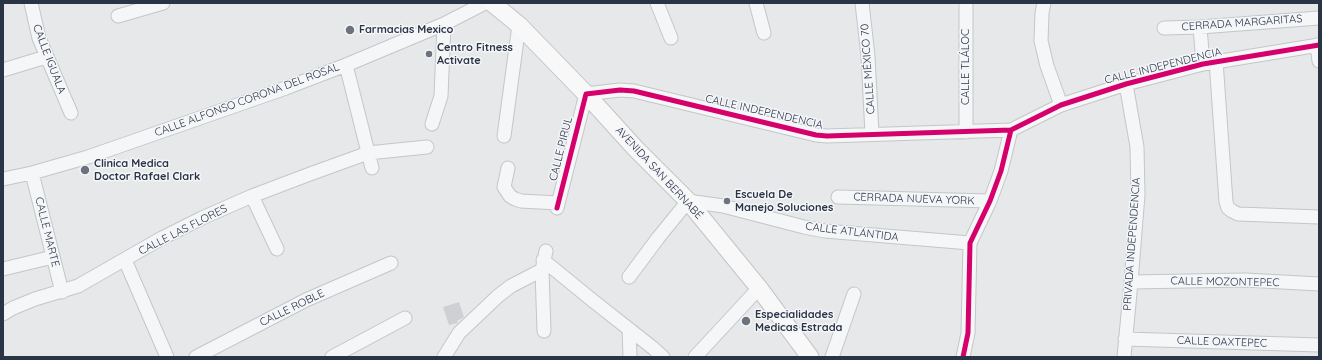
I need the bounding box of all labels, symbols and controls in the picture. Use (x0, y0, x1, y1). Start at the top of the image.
street label: CERRADA MARGARITAS (1181, 12, 1303, 34)
street label: CALLE IGUALA (30, 22, 68, 96)
place label: Farmacias Mexico (359, 23, 453, 37)
street label: CALLE MÉXICO 70 (858, 23, 878, 115)
marker: Farmacias Mexico (344, 24, 356, 36)
street label: CALLE TLÁLOC (959, 29, 973, 105)
place label: Centro Fitness Activate (437, 41, 513, 67)
street label: CALLE INDEPENDENCIA (1103, 45, 1223, 87)
marker: Centro Fitness Activate (424, 49, 434, 59)
street label: CALLE ALFONSO CORONA DEL ROSAL (153, 60, 341, 140)
street label: CALLE INDEPENDENCIA (704, 92, 824, 132)
street label: CALLE PIRUL (547, 116, 575, 182)
street label: AVENIDA SAN BERNABÉ (613, 124, 705, 222)
place label: Clinica Medica Doctor Rafael Clark (94, 157, 200, 183)
marker: Clinica Medica Doctor Rafael Clark (79, 164, 91, 176)
street label: PRIVADA INDEPENDENCIA (1121, 177, 1143, 311)
place label: Escuela De Manejo Soluciones (735, 188, 833, 214)
street label: CERRADA NUEVA YORK (853, 190, 975, 208)
street label: CALLE MARTE (32, 196, 62, 268)
marker: Escuela De Manejo Soluciones (722, 196, 732, 206)
street label: CALLE LAS FLORES (137, 202, 229, 258)
street label: CALLE ATLÁNTIDA (805, 220, 899, 244)
street label: CALLE MOZONTEPEC (1170, 274, 1280, 290)
street label: CALLE ROBLE (258, 287, 326, 329)
place label: Especialidades Medicas Estrada (755, 308, 842, 334)
marker: Especialidades Medicas Estrada (740, 315, 752, 327)
street label: CALLE OAXTEPEC (1177, 334, 1267, 350)

